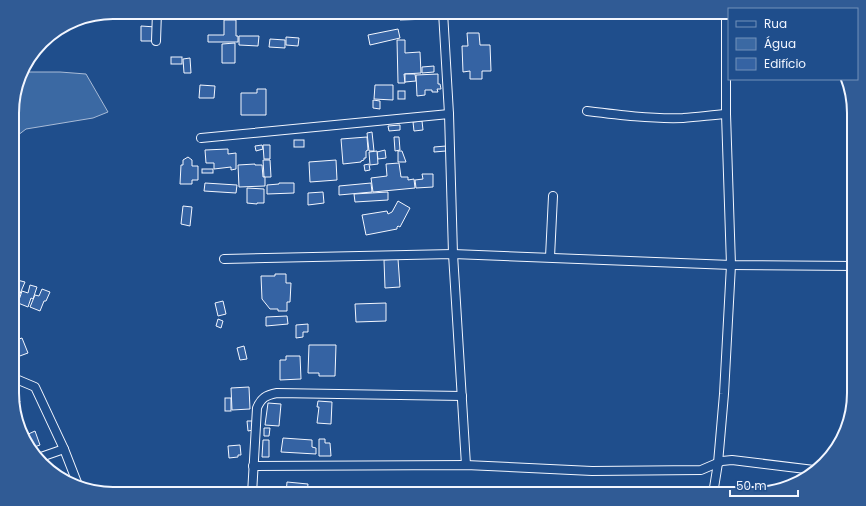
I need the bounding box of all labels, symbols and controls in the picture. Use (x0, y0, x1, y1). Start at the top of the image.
legend (728, 8, 858, 80)
text: Rua (764, 15, 787, 32)
text: Água (764, 35, 796, 52)
text: Edifício (764, 55, 806, 72)
scale bar (730, 472, 798, 498)
text: 50 m (736, 477, 767, 494)

